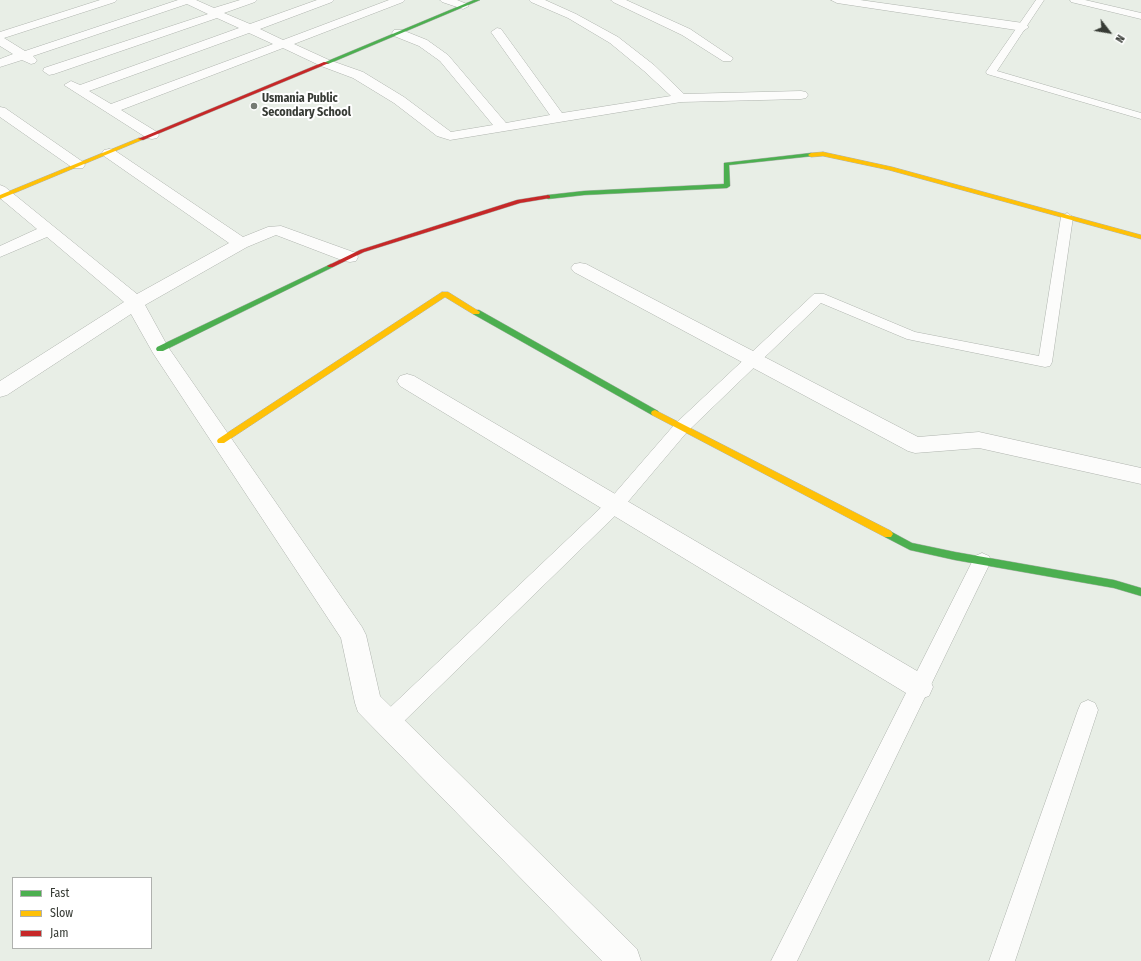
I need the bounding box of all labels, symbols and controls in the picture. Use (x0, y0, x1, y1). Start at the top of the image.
north arrow (1089, 12, 1129, 52)
text: N (1112, 32, 1127, 45)
place label: Usmania Public Secondary School (262, 92, 351, 120)
marker: Usmania Public Secondary School (249, 101, 259, 111)
legend (12, 877, 152, 949)
text: Fast (50, 886, 69, 900)
text: Slow (50, 906, 73, 920)
text: Jam (50, 926, 68, 940)

